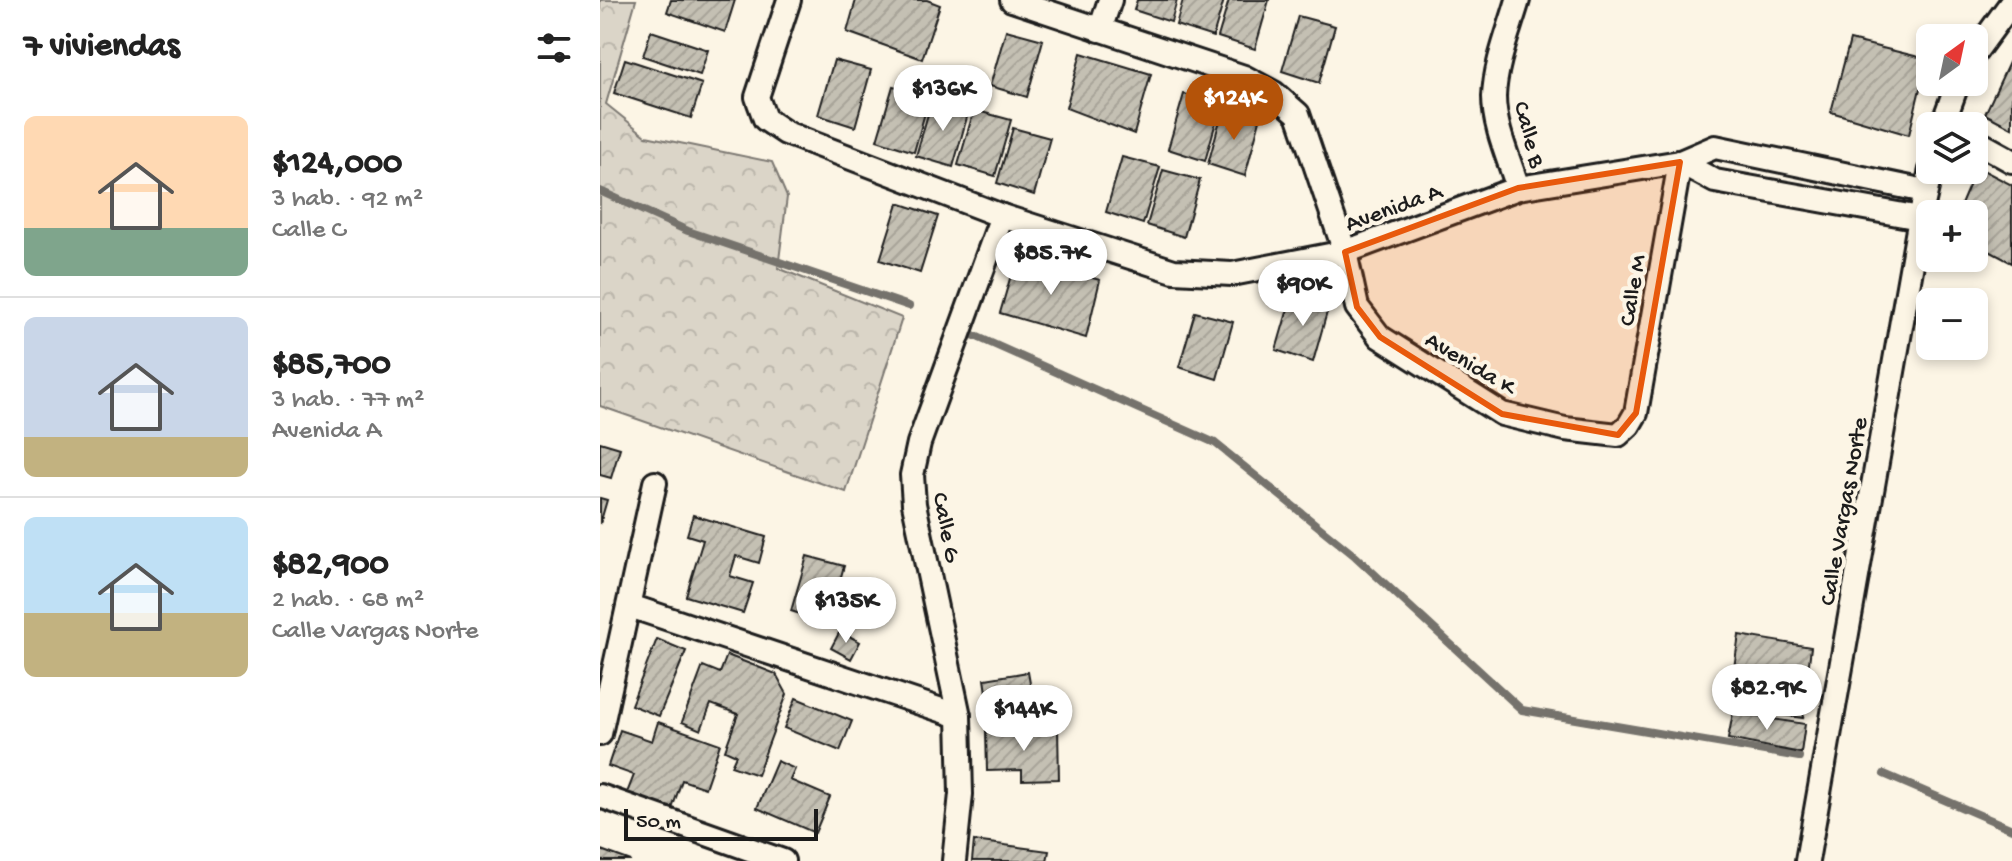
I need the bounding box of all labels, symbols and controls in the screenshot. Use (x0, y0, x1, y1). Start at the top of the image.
north arrow (1916, 24, 1988, 96)
map controls (1916, 24, 1988, 360)
icon: filters (532, 26, 576, 70)
text: 7 viviendas (24, 28, 179, 68)
pin: $136K (887, 65, 999, 133)
pin: $124K (1178, 74, 1290, 142)
text: $136K (911, 75, 975, 106)
text: $124K (1203, 84, 1265, 115)
street label: Calle B (1505, 99, 1551, 172)
button: layers (1916, 112, 1988, 184)
text: $124,000 (272, 145, 402, 185)
icon: home (88, 148, 184, 244)
street label: Avenida A (1342, 178, 1448, 240)
text: 3 hab. · 92 m² (272, 185, 423, 216)
button: + (1916, 200, 1988, 272)
text: Calle C (272, 216, 346, 247)
pin: $85.7K (986, 229, 1116, 297)
text: $85.7K (1013, 239, 1089, 270)
street label: Calle M (1614, 252, 1655, 328)
pin: $90K (1256, 260, 1350, 328)
text: $90K (1276, 270, 1330, 301)
button: − (1916, 288, 1988, 360)
street label: Avenida K (1419, 327, 1522, 405)
text: $85,700 (272, 346, 391, 386)
icon: home (88, 349, 184, 445)
text: 3 hab. · 77 m² (272, 386, 424, 417)
street label: Calle Vargas Norte (1815, 415, 1876, 608)
text: Avenida A (272, 417, 381, 448)
street label: Calle G (924, 490, 966, 566)
text: $82,900 (272, 546, 389, 586)
icon: home (88, 549, 184, 645)
pin: $135K (790, 577, 902, 645)
text: 2 hab. · 68 m² (272, 586, 424, 617)
text: $135K (814, 587, 878, 618)
text: Calle Vargas Norte (272, 617, 478, 648)
pin: $82.9K (1702, 664, 1832, 732)
text: $82.9K (1730, 674, 1804, 705)
pin: $144K (968, 685, 1080, 753)
text: $144K (993, 695, 1055, 726)
scale bar (624, 805, 818, 841)
text: 50 m (636, 810, 681, 836)

